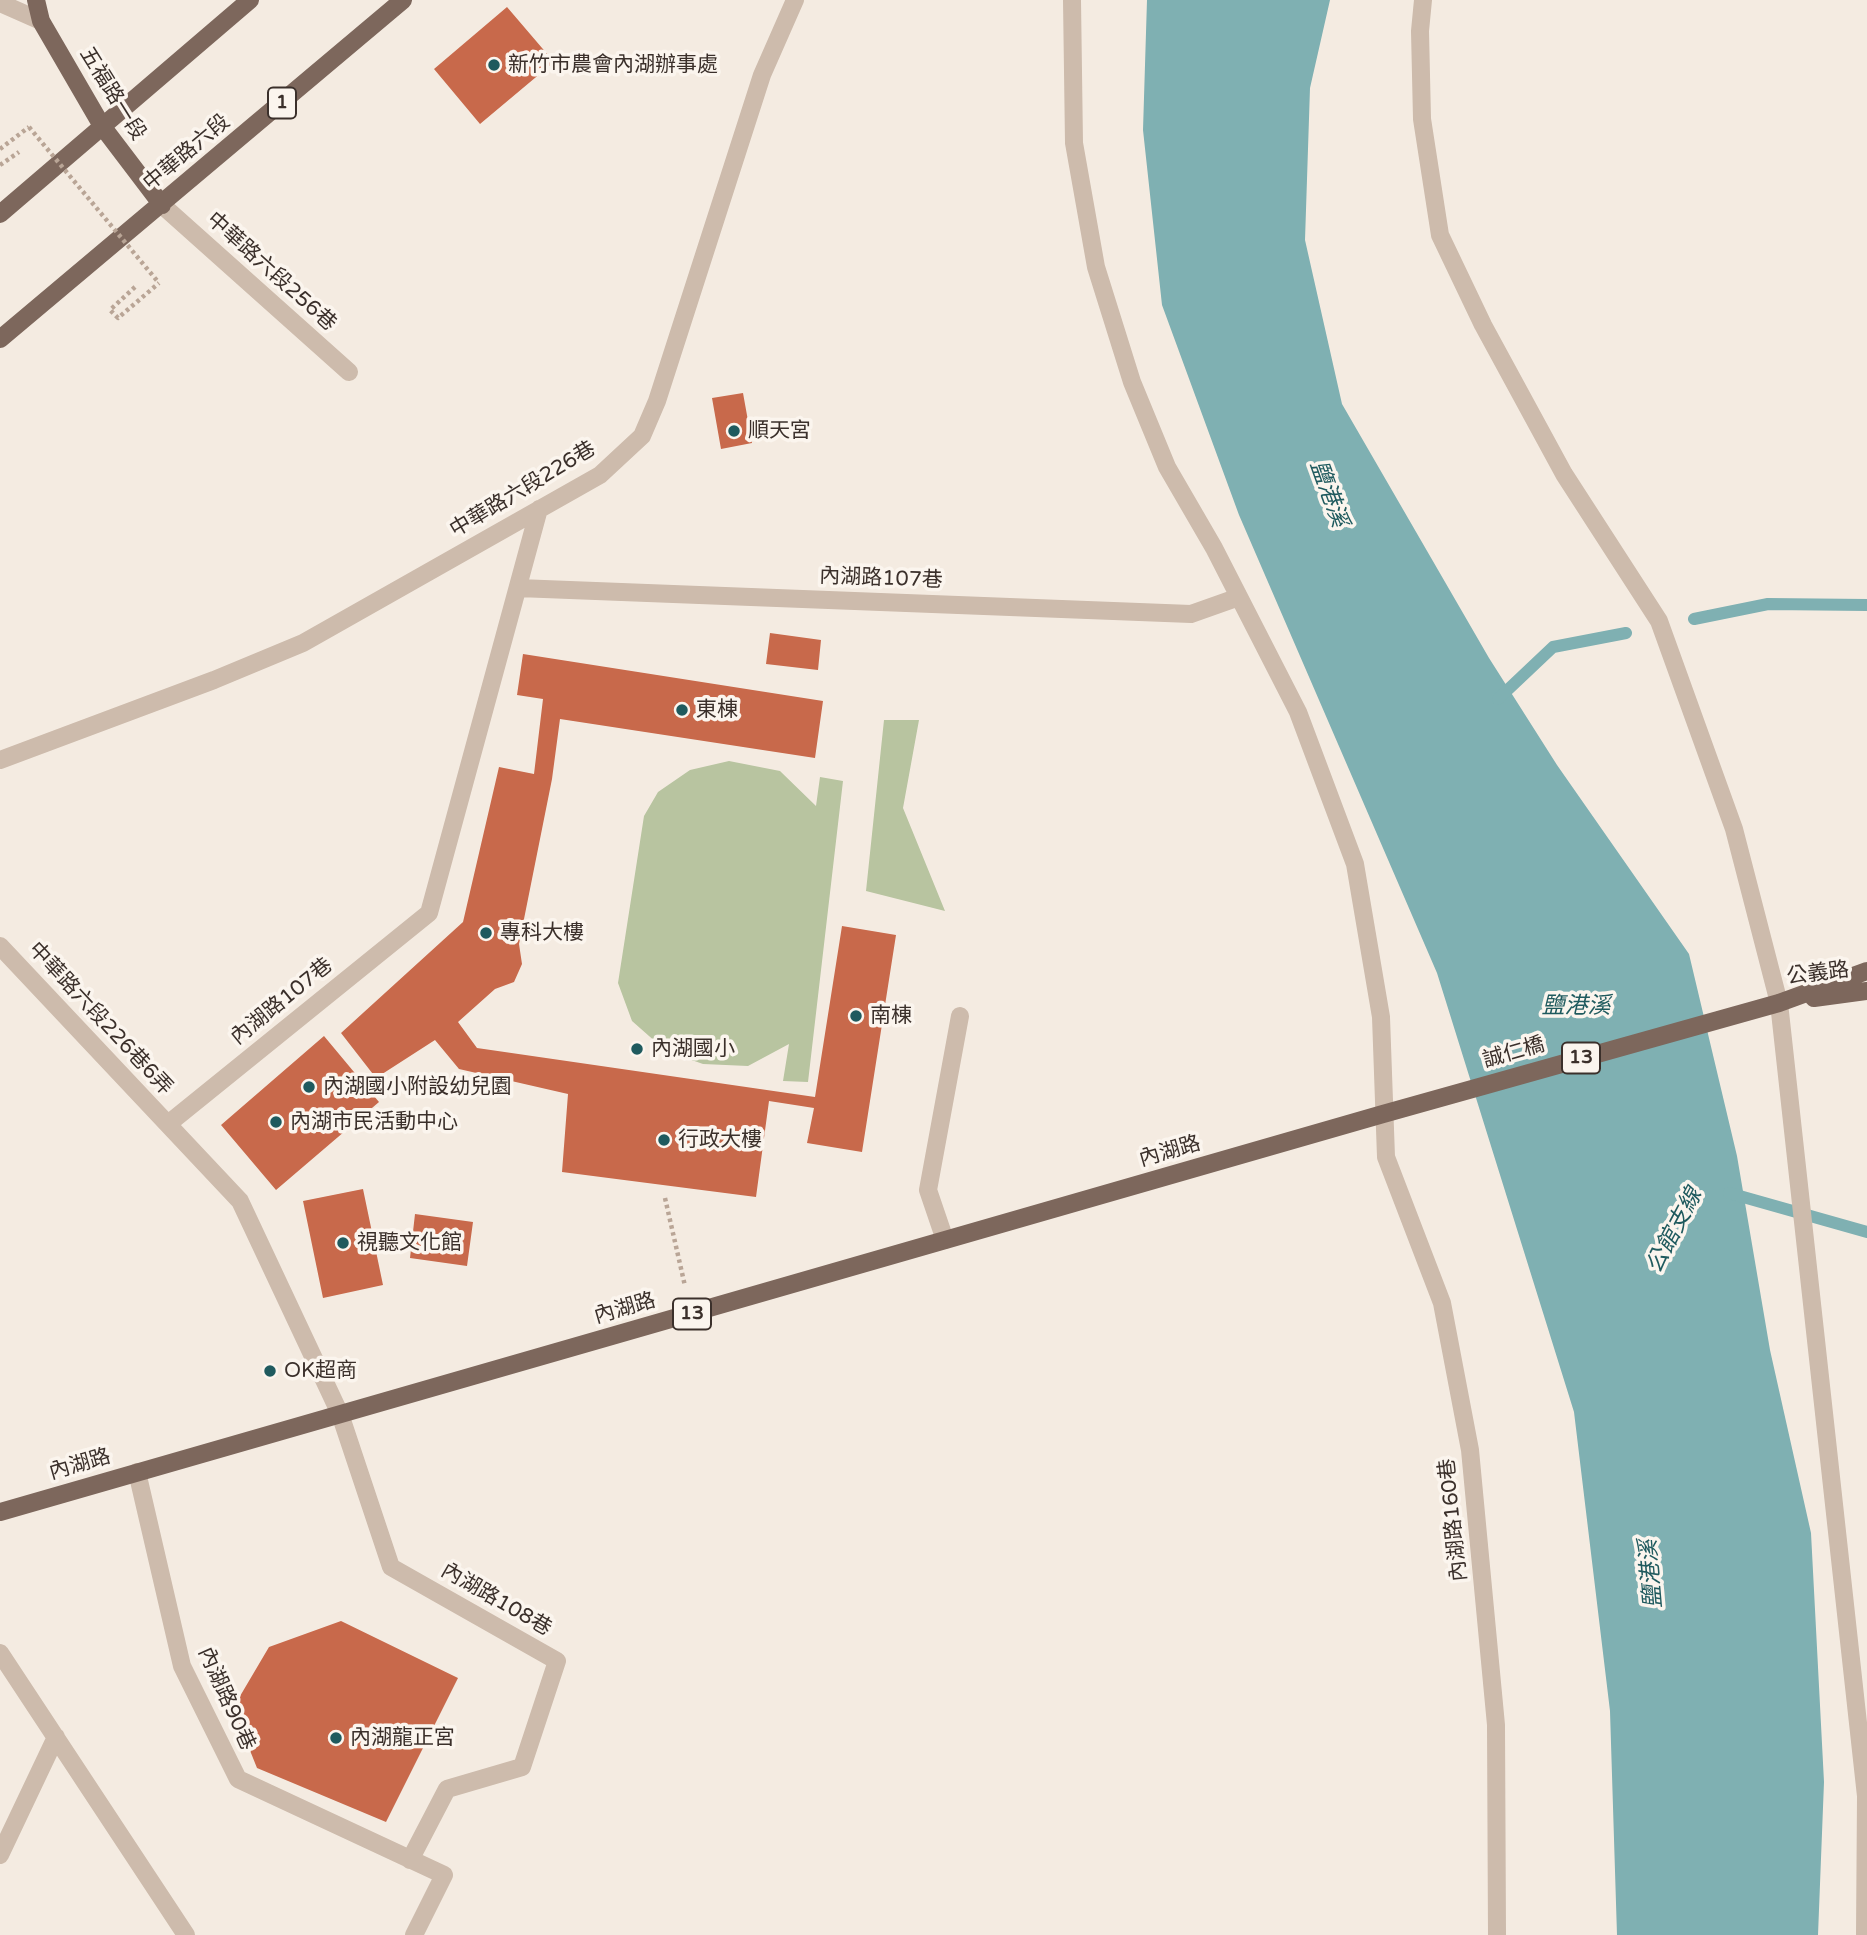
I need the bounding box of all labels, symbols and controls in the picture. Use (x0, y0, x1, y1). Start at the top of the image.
street label: 五福路一段 (73, 43, 151, 145)
place label: 新竹市農會內湖辦事處 (508, 52, 718, 78)
marker: 新竹市農會內湖辦事處 (486, 57, 502, 73)
road number: 1 (268, 88, 296, 118)
street label: 中華路六段 (139, 110, 235, 196)
street label: 中華路六段256巷 (201, 207, 341, 337)
place label: 順天宮 (748, 418, 811, 444)
marker: 順天宮 (726, 423, 742, 439)
street label: 中華路六段226巷 (446, 437, 600, 543)
water label: 鹽港溪 (1303, 457, 1353, 531)
street label: 內湖路107巷 (819, 564, 943, 594)
place label: 東棟 (696, 697, 738, 723)
marker: 東棟 (674, 702, 690, 718)
place label: 專科大樓 (500, 920, 584, 946)
marker: 專科大樓 (478, 925, 494, 941)
street label: 中華路六段226巷6弄 (23, 937, 177, 1101)
street label: 內湖路107巷 (226, 953, 338, 1051)
street label: 公義路 (1785, 958, 1851, 990)
water label: 鹽港溪 (1542, 993, 1610, 1021)
place label: 南棟 (870, 1003, 912, 1029)
marker: 南棟 (848, 1008, 864, 1024)
street label: 誠仁橋 (1480, 1032, 1548, 1074)
place label: 內湖國小 (651, 1036, 735, 1062)
marker: 內湖國小 (629, 1041, 645, 1057)
road number: 13 (1562, 1042, 1600, 1074)
place label: 內湖國小附設幼兒園 (323, 1074, 512, 1100)
marker: 內湖國小附設幼兒園 (301, 1079, 317, 1095)
place label: 內湖市民活動中心 (290, 1109, 458, 1135)
marker: 內湖市民活動中心 (268, 1114, 284, 1130)
place label: 行政大樓 (678, 1127, 762, 1153)
street label: 內湖路 (1136, 1131, 1204, 1173)
marker: 行政大樓 (656, 1132, 672, 1148)
water label: 公館支線 (1641, 1184, 1709, 1278)
place label: 視聽文化館 (357, 1230, 462, 1256)
marker: 視聽文化館 (335, 1235, 351, 1251)
street label: 內湖路 (591, 1288, 659, 1330)
road number: 13 (673, 1298, 711, 1330)
place label: OK超商 (284, 1358, 357, 1384)
marker: OK超商 (262, 1363, 278, 1379)
street label: 內湖路 (46, 1444, 114, 1486)
street label: 內湖路160巷 (1435, 1457, 1473, 1583)
water label: 鹽港溪 (1635, 1538, 1669, 1610)
street label: 內湖路108巷 (436, 1558, 556, 1642)
street label: 內湖路90巷 (192, 1643, 260, 1755)
place label: 內湖龍正宮 (350, 1725, 455, 1751)
marker: 內湖龍正宮 (328, 1730, 344, 1746)

